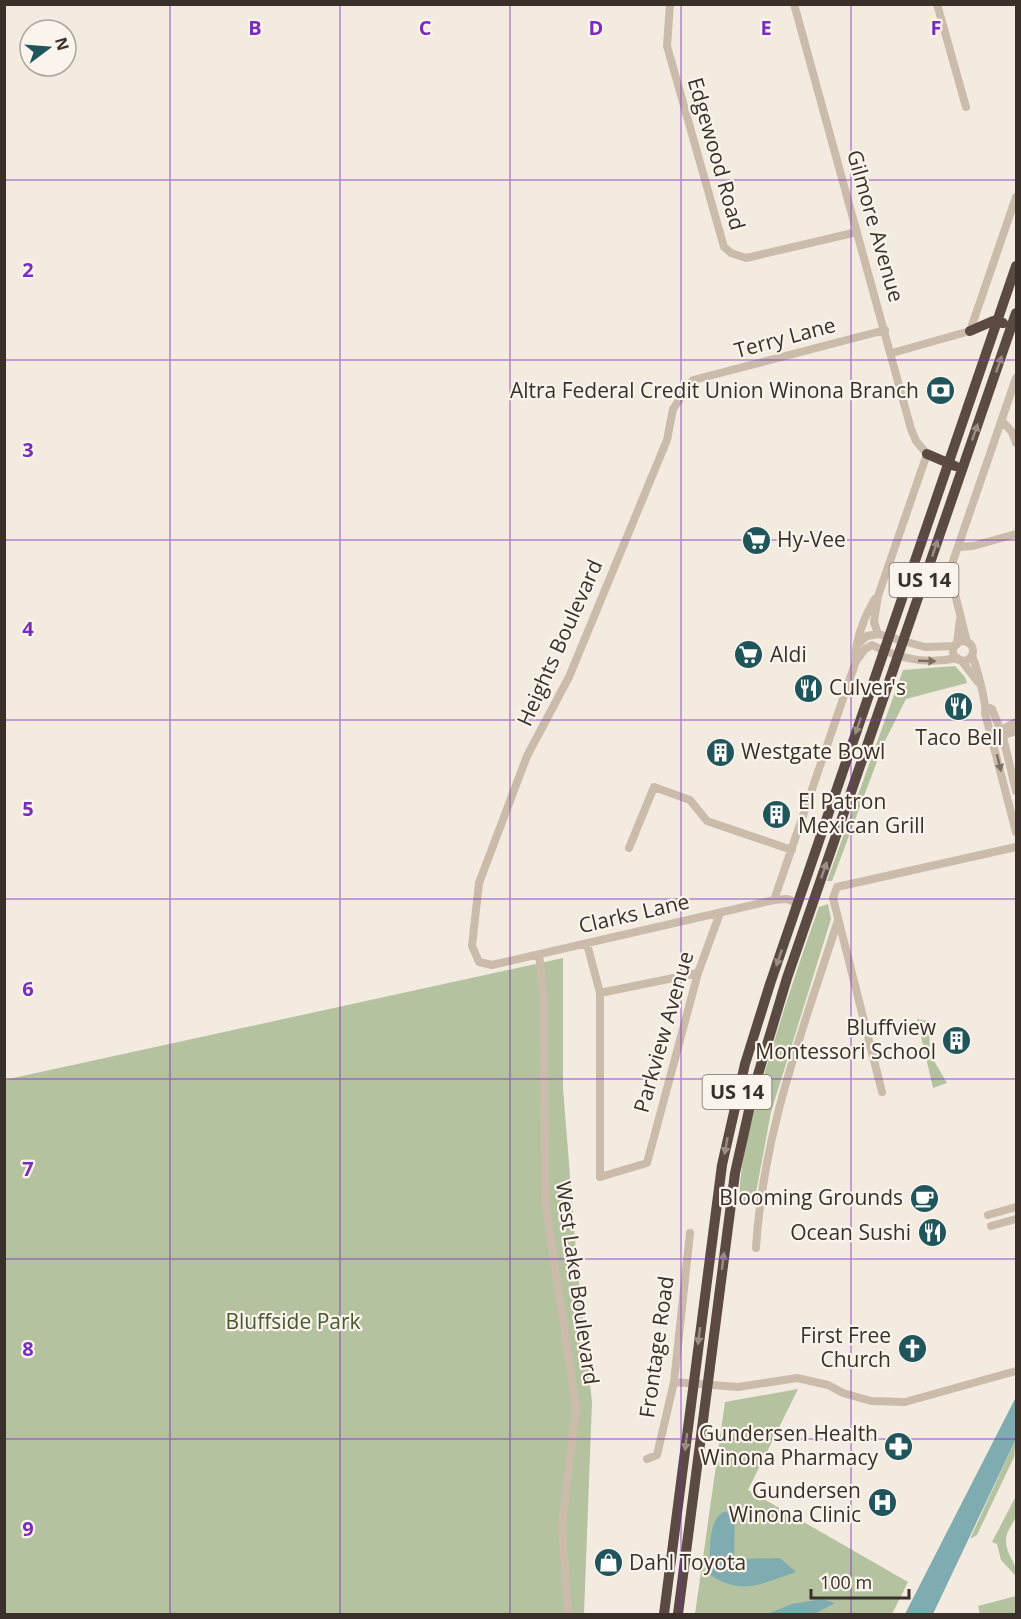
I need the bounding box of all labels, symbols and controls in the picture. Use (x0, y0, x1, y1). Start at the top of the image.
text: B (248, 14, 262, 41)
text: C (419, 14, 432, 41)
text: D (589, 14, 603, 41)
text: E (760, 14, 772, 41)
text: F (931, 14, 941, 41)
north arrow (18, 18, 78, 78)
text: N (50, 35, 75, 53)
street label: Edgewood Road (682, 74, 752, 233)
street label: Gilmore Avenue (841, 146, 911, 305)
text: 2 (22, 256, 34, 283)
street label: Terry Lane (731, 310, 839, 364)
one-way arrow (994, 355, 1004, 373)
bank icon: Altra Federal Credit Union Winona Branch (924, 375, 956, 407)
place label: Altra Federal Credit Union Winona Branch (510, 376, 919, 404)
one-way arrow (971, 423, 981, 441)
text: 3 (22, 436, 34, 463)
supermarket icon: Hy-Vee (740, 524, 772, 556)
place label: Hy-Vee (777, 525, 846, 553)
one-way arrow (931, 539, 940, 557)
street label: Heights Boulevard (510, 555, 608, 730)
road number: US 14 (890, 563, 958, 597)
text: 4 (22, 615, 34, 642)
supermarket icon: Aldi (733, 639, 765, 671)
place label: Aldi (770, 640, 807, 668)
one-way arrow (918, 657, 937, 666)
restaurant icon: Culver's (792, 672, 824, 704)
place label: Culver's (829, 673, 906, 701)
restaurant icon: Taco Bell (943, 691, 975, 723)
one-way arrow (853, 717, 863, 735)
place label: Taco Bell (915, 723, 1003, 751)
building icon: Westgate Bowl (704, 736, 736, 768)
place label: Westgate Bowl (741, 737, 885, 765)
one-way arrow (995, 754, 1004, 772)
place label: El Patron Mexican Grill (798, 787, 925, 839)
text: 5 (22, 795, 34, 822)
building icon: El Patron Mexican Grill (761, 798, 793, 830)
one-way arrow (820, 861, 830, 879)
street label: Clarks Lane (576, 887, 692, 939)
street label: Parkview Avenue (627, 948, 699, 1116)
one-way arrow (773, 949, 783, 967)
text: 6 (22, 975, 34, 1002)
place label: Bluffview Montessori School (755, 1013, 937, 1065)
building icon: Bluffview Montessori School (941, 1024, 973, 1056)
road number: US 14 (702, 1075, 771, 1109)
one-way arrow (721, 1136, 730, 1155)
text: 7 (22, 1155, 34, 1182)
street label: West Lake Boulevard (550, 1180, 606, 1386)
cafe icon: Blooming Grounds (908, 1182, 940, 1214)
place label: Blooming Grounds (719, 1183, 903, 1211)
restaurant icon: Ocean Sushi (916, 1217, 948, 1249)
place label: Ocean Sushi (790, 1218, 911, 1246)
one-way arrow (718, 1252, 728, 1271)
street label: Frontage Road (632, 1274, 680, 1420)
park label: Bluffside Park (225, 1307, 361, 1335)
place label: First Free Church (800, 1321, 891, 1373)
one-way arrow (694, 1327, 704, 1346)
church icon: First Free Church (896, 1332, 928, 1364)
text: 8 (22, 1335, 34, 1362)
place label: Gundersen Health Winona Pharmacy (699, 1419, 878, 1471)
pharmacy icon: Gundersen Health Winona Pharmacy (883, 1430, 915, 1462)
one-way arrow (681, 1433, 691, 1452)
place label: Gundersen Winona Clinic (729, 1476, 861, 1528)
hospital icon: Gundersen Winona Clinic (866, 1487, 898, 1519)
text: 9 (22, 1515, 34, 1542)
shop icon: Dahl Toyota (592, 1547, 624, 1579)
place label: Dahl Toyota (629, 1548, 746, 1576)
scale bar (811, 1562, 908, 1600)
text: 100 m (820, 1570, 872, 1594)

